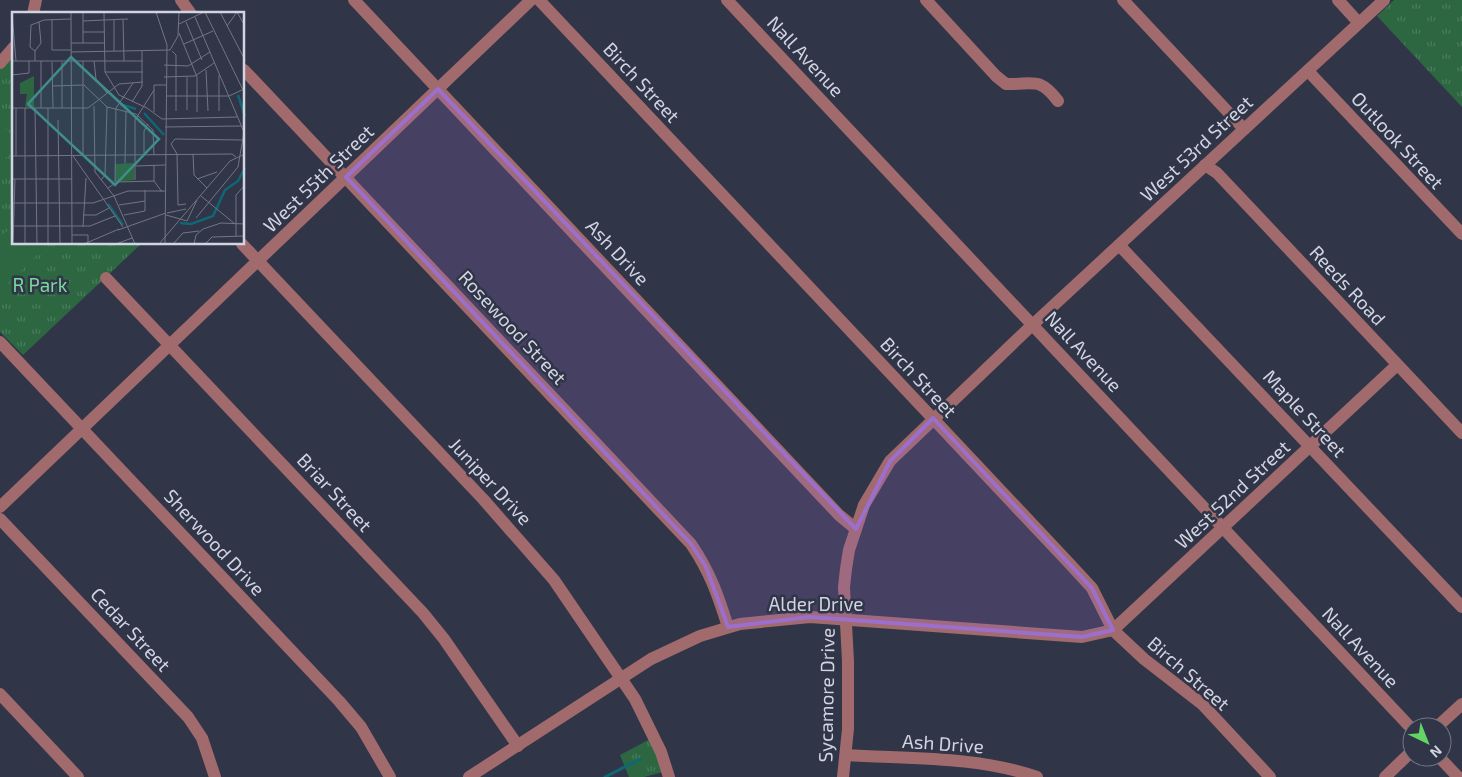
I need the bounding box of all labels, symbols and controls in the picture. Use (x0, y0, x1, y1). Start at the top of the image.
street label: Nall Avenue (763, 11, 849, 101)
inset map (12, 12, 245, 245)
street label: Birch Street (599, 37, 685, 127)
street label: Outlook Street (1347, 87, 1449, 193)
street label: West 53rd Street (1135, 90, 1257, 206)
street label: West 55th Street (258, 119, 378, 237)
street label: Ash Drive (582, 214, 654, 290)
street label: Reeds Road (1305, 240, 1391, 330)
street label: Rosewood Street (454, 265, 572, 389)
park label: R Park (13, 273, 68, 296)
street label: Nall Avenue (1041, 306, 1127, 396)
street label: Birch Street (876, 332, 962, 422)
street label: Maple Street (1259, 365, 1351, 461)
street label: Juniper Drive (445, 433, 537, 529)
street label: West 52nd Street (1170, 435, 1294, 553)
street label: Briar Street (293, 448, 377, 536)
street label: Sherwood Drive (160, 484, 270, 600)
street label: Cedar Street (86, 582, 176, 676)
street label: Alder Drive (768, 592, 864, 615)
street label: Nall Avenue (1318, 602, 1404, 692)
street label: Sycamore Drive (813, 628, 839, 762)
street label: Birch Street (1143, 631, 1235, 715)
north arrow (1402, 717, 1452, 767)
street label: Ash Drive (901, 729, 985, 757)
text: N (1427, 742, 1446, 762)

